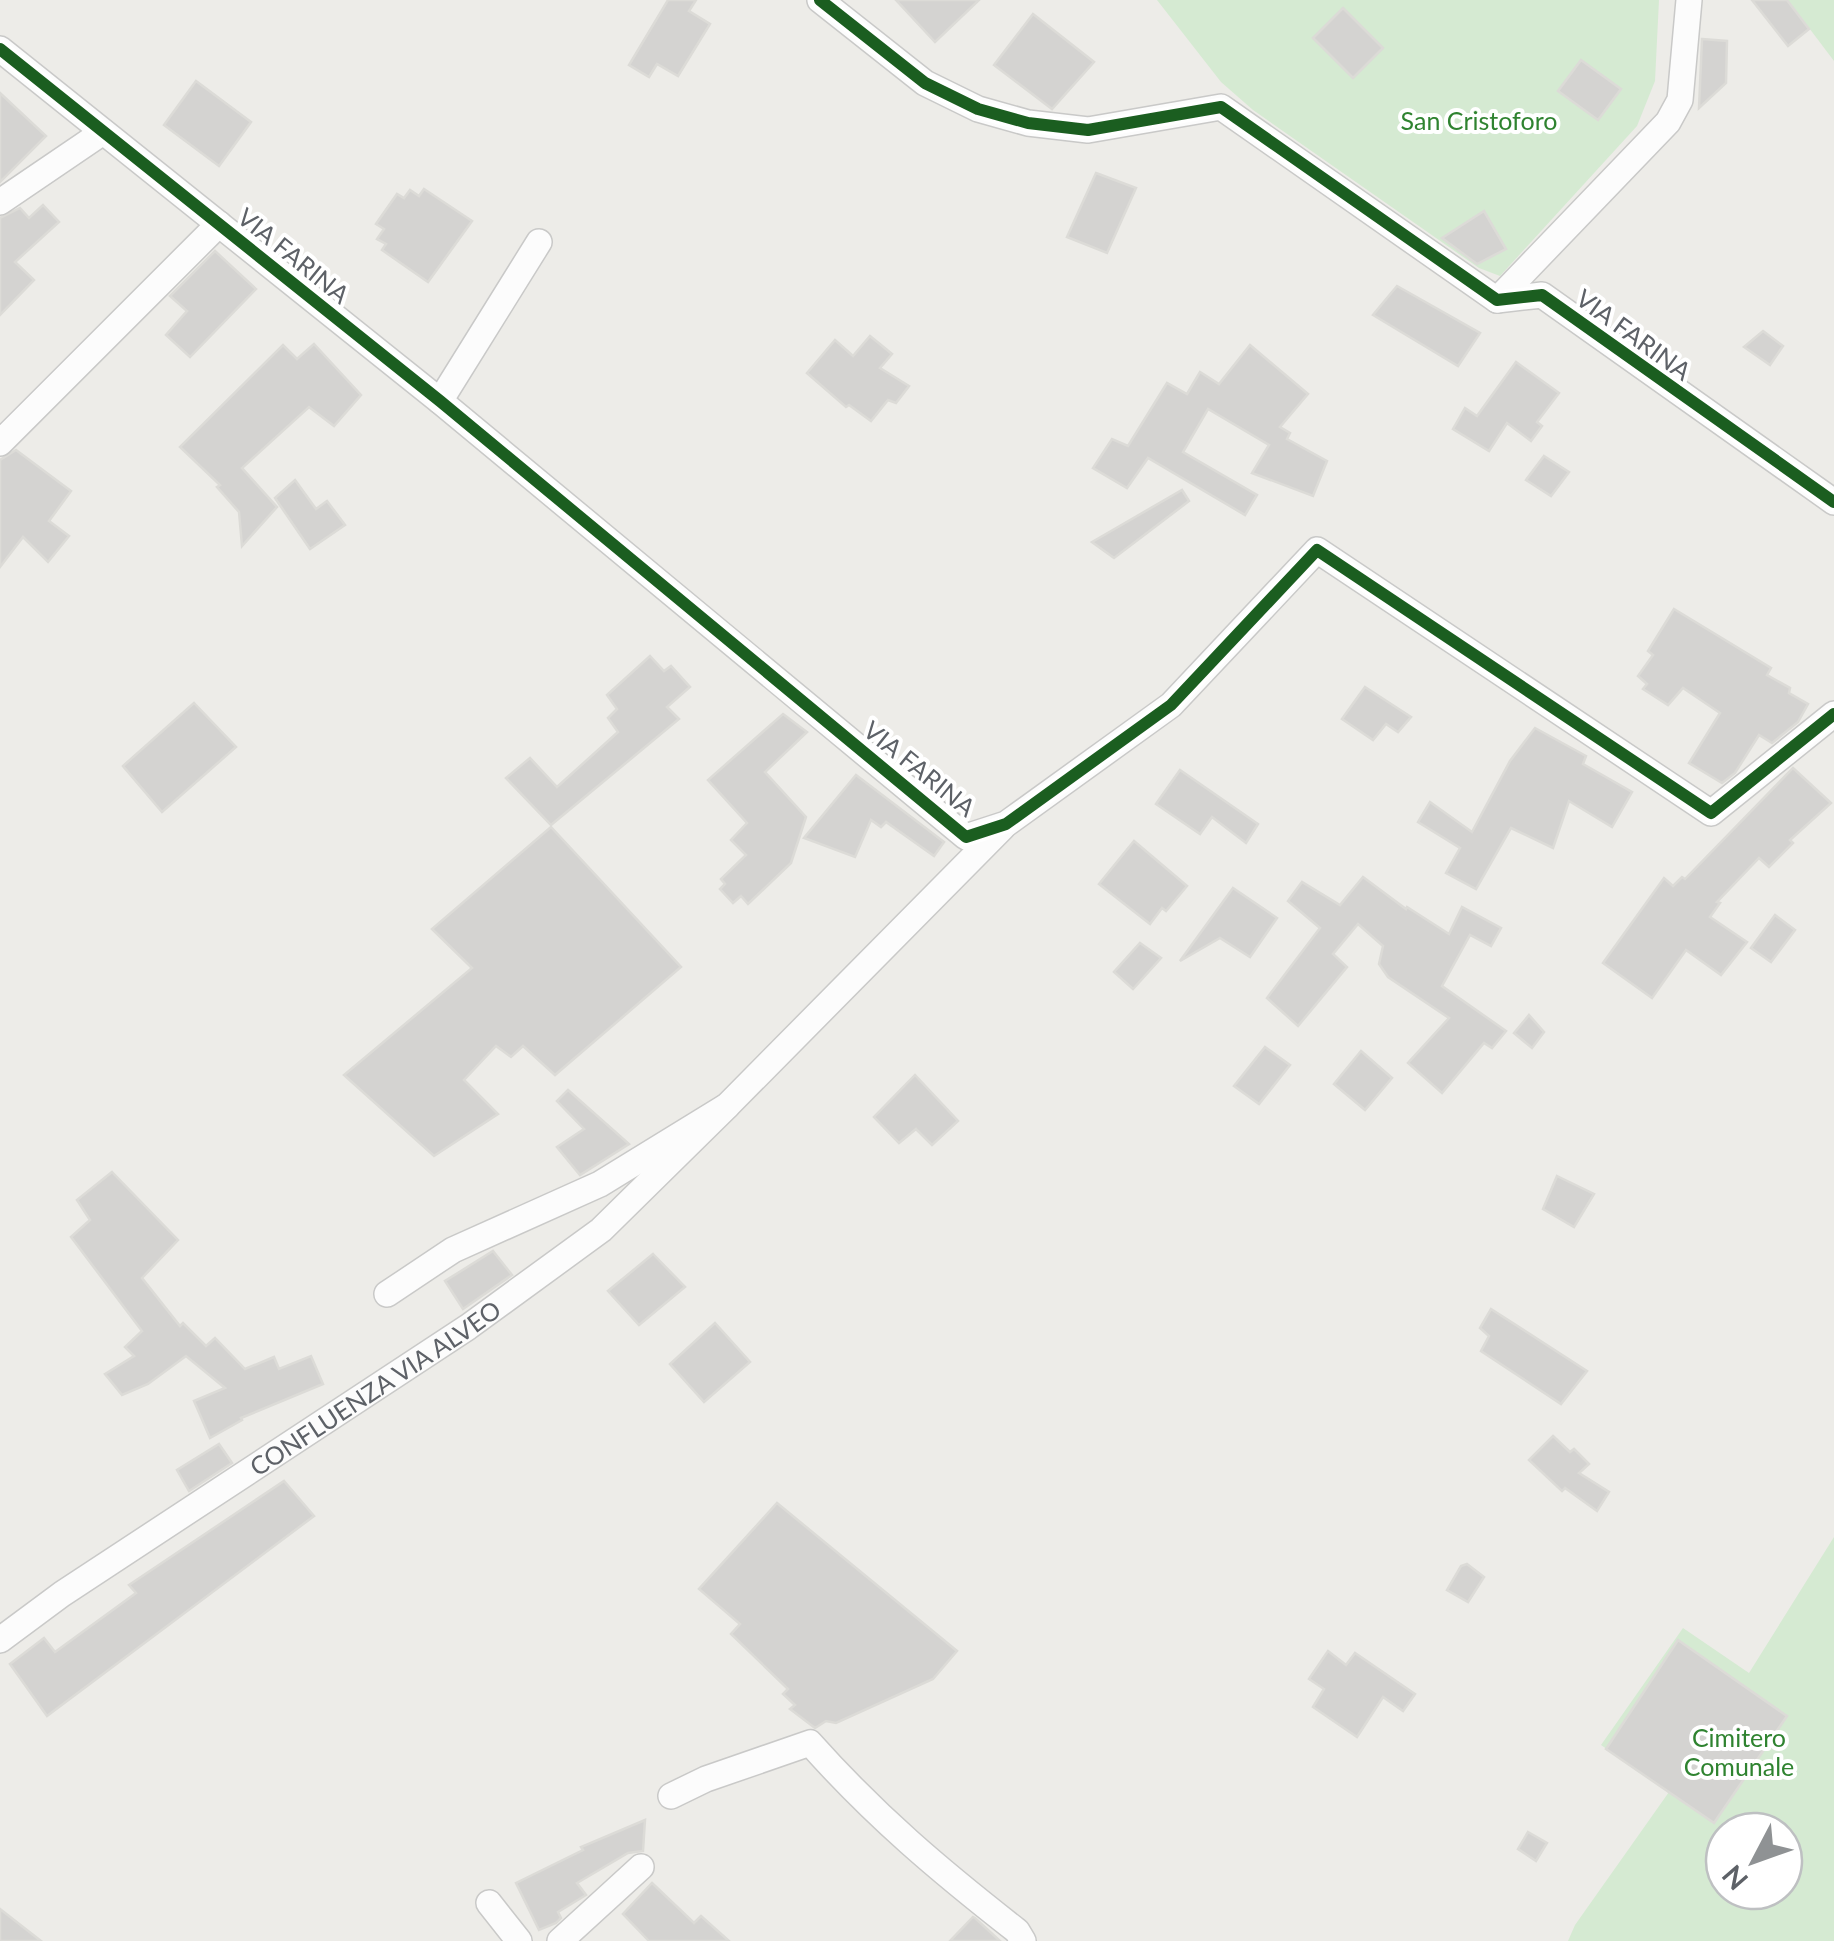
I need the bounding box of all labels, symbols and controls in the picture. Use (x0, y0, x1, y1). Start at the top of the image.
park label: San Cristoforo (1401, 105, 1557, 135)
street label: VIA FARINA (232, 201, 356, 309)
street label: VIA FARINA (1571, 282, 1697, 386)
street label: VIA FARINA (858, 714, 982, 822)
street label: CONFLUENZA VIA ALVEO (244, 1294, 506, 1482)
park label: Cimitero Comunale (1684, 1722, 1794, 1781)
north arrow (1704, 1811, 1804, 1911)
text: N (1714, 1859, 1754, 1897)

